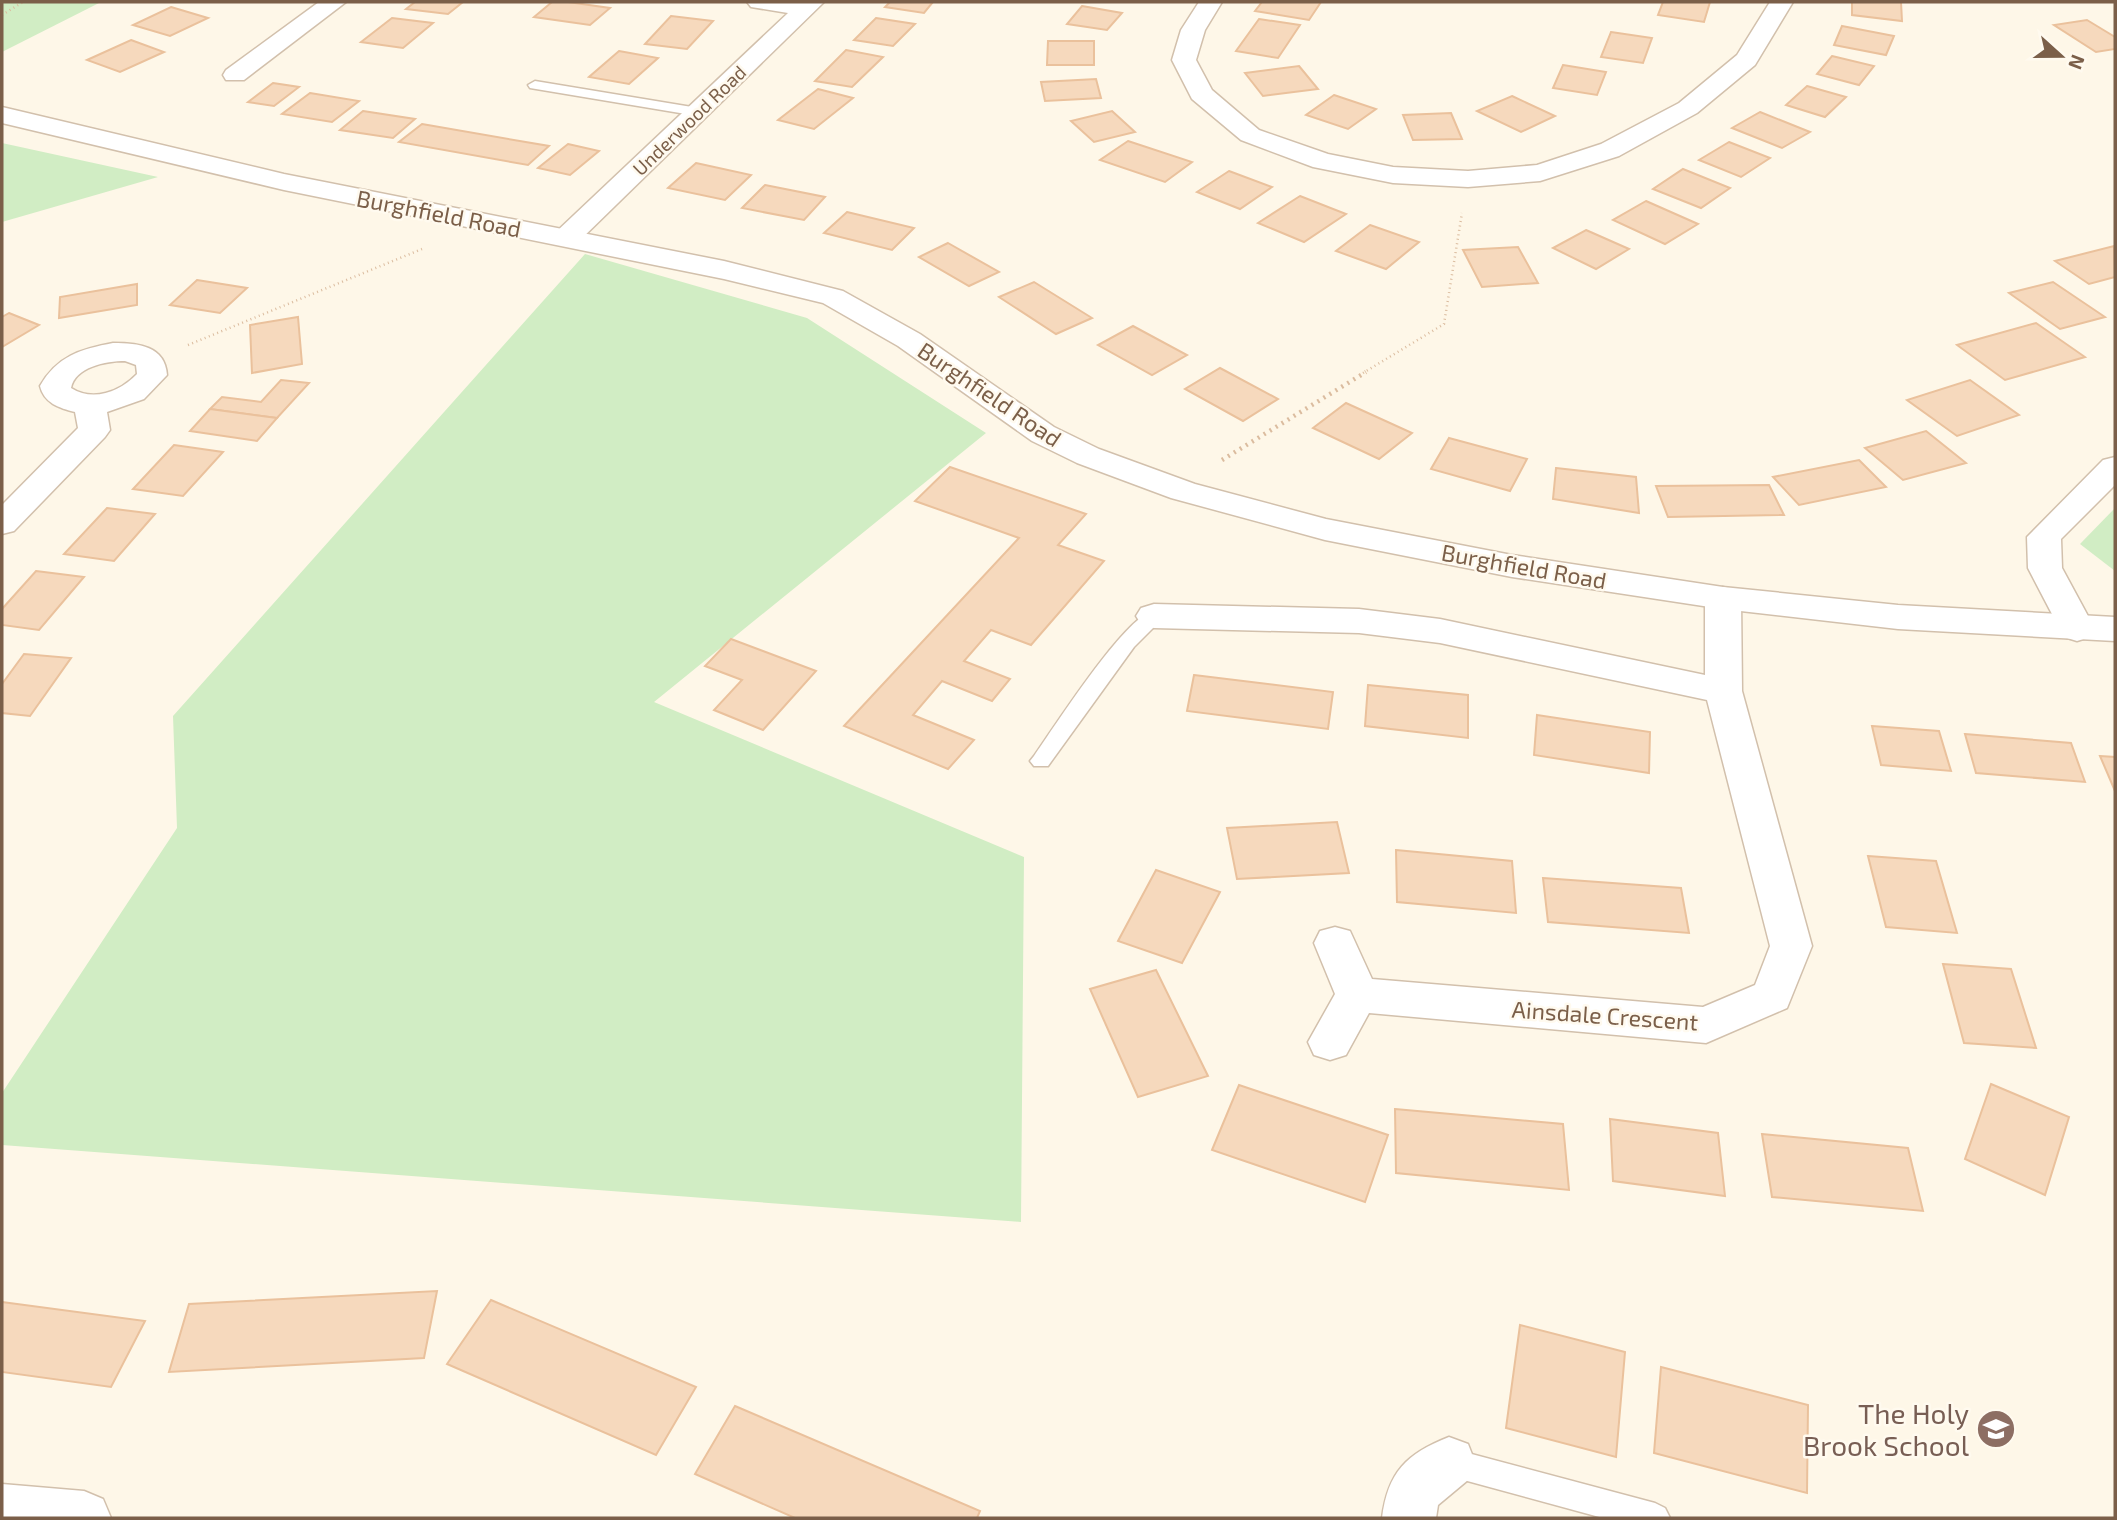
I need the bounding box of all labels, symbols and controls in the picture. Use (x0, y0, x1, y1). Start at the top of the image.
north arrow (2026, 21, 2096, 91)
text: N (2064, 52, 2091, 73)
street label: Underwood Road (628, 60, 750, 180)
street label: Burghfield Road (354, 183, 524, 243)
street label: Burghfield Road (913, 336, 1067, 452)
street label: Burghfield Road (1439, 538, 1609, 594)
street label: Ainsdale Crescent (1511, 995, 1699, 1035)
place label: The Holy Brook School (1803, 1396, 1970, 1462)
school or university icon: The Holy Brook School (1975, 1408, 2017, 1450)

